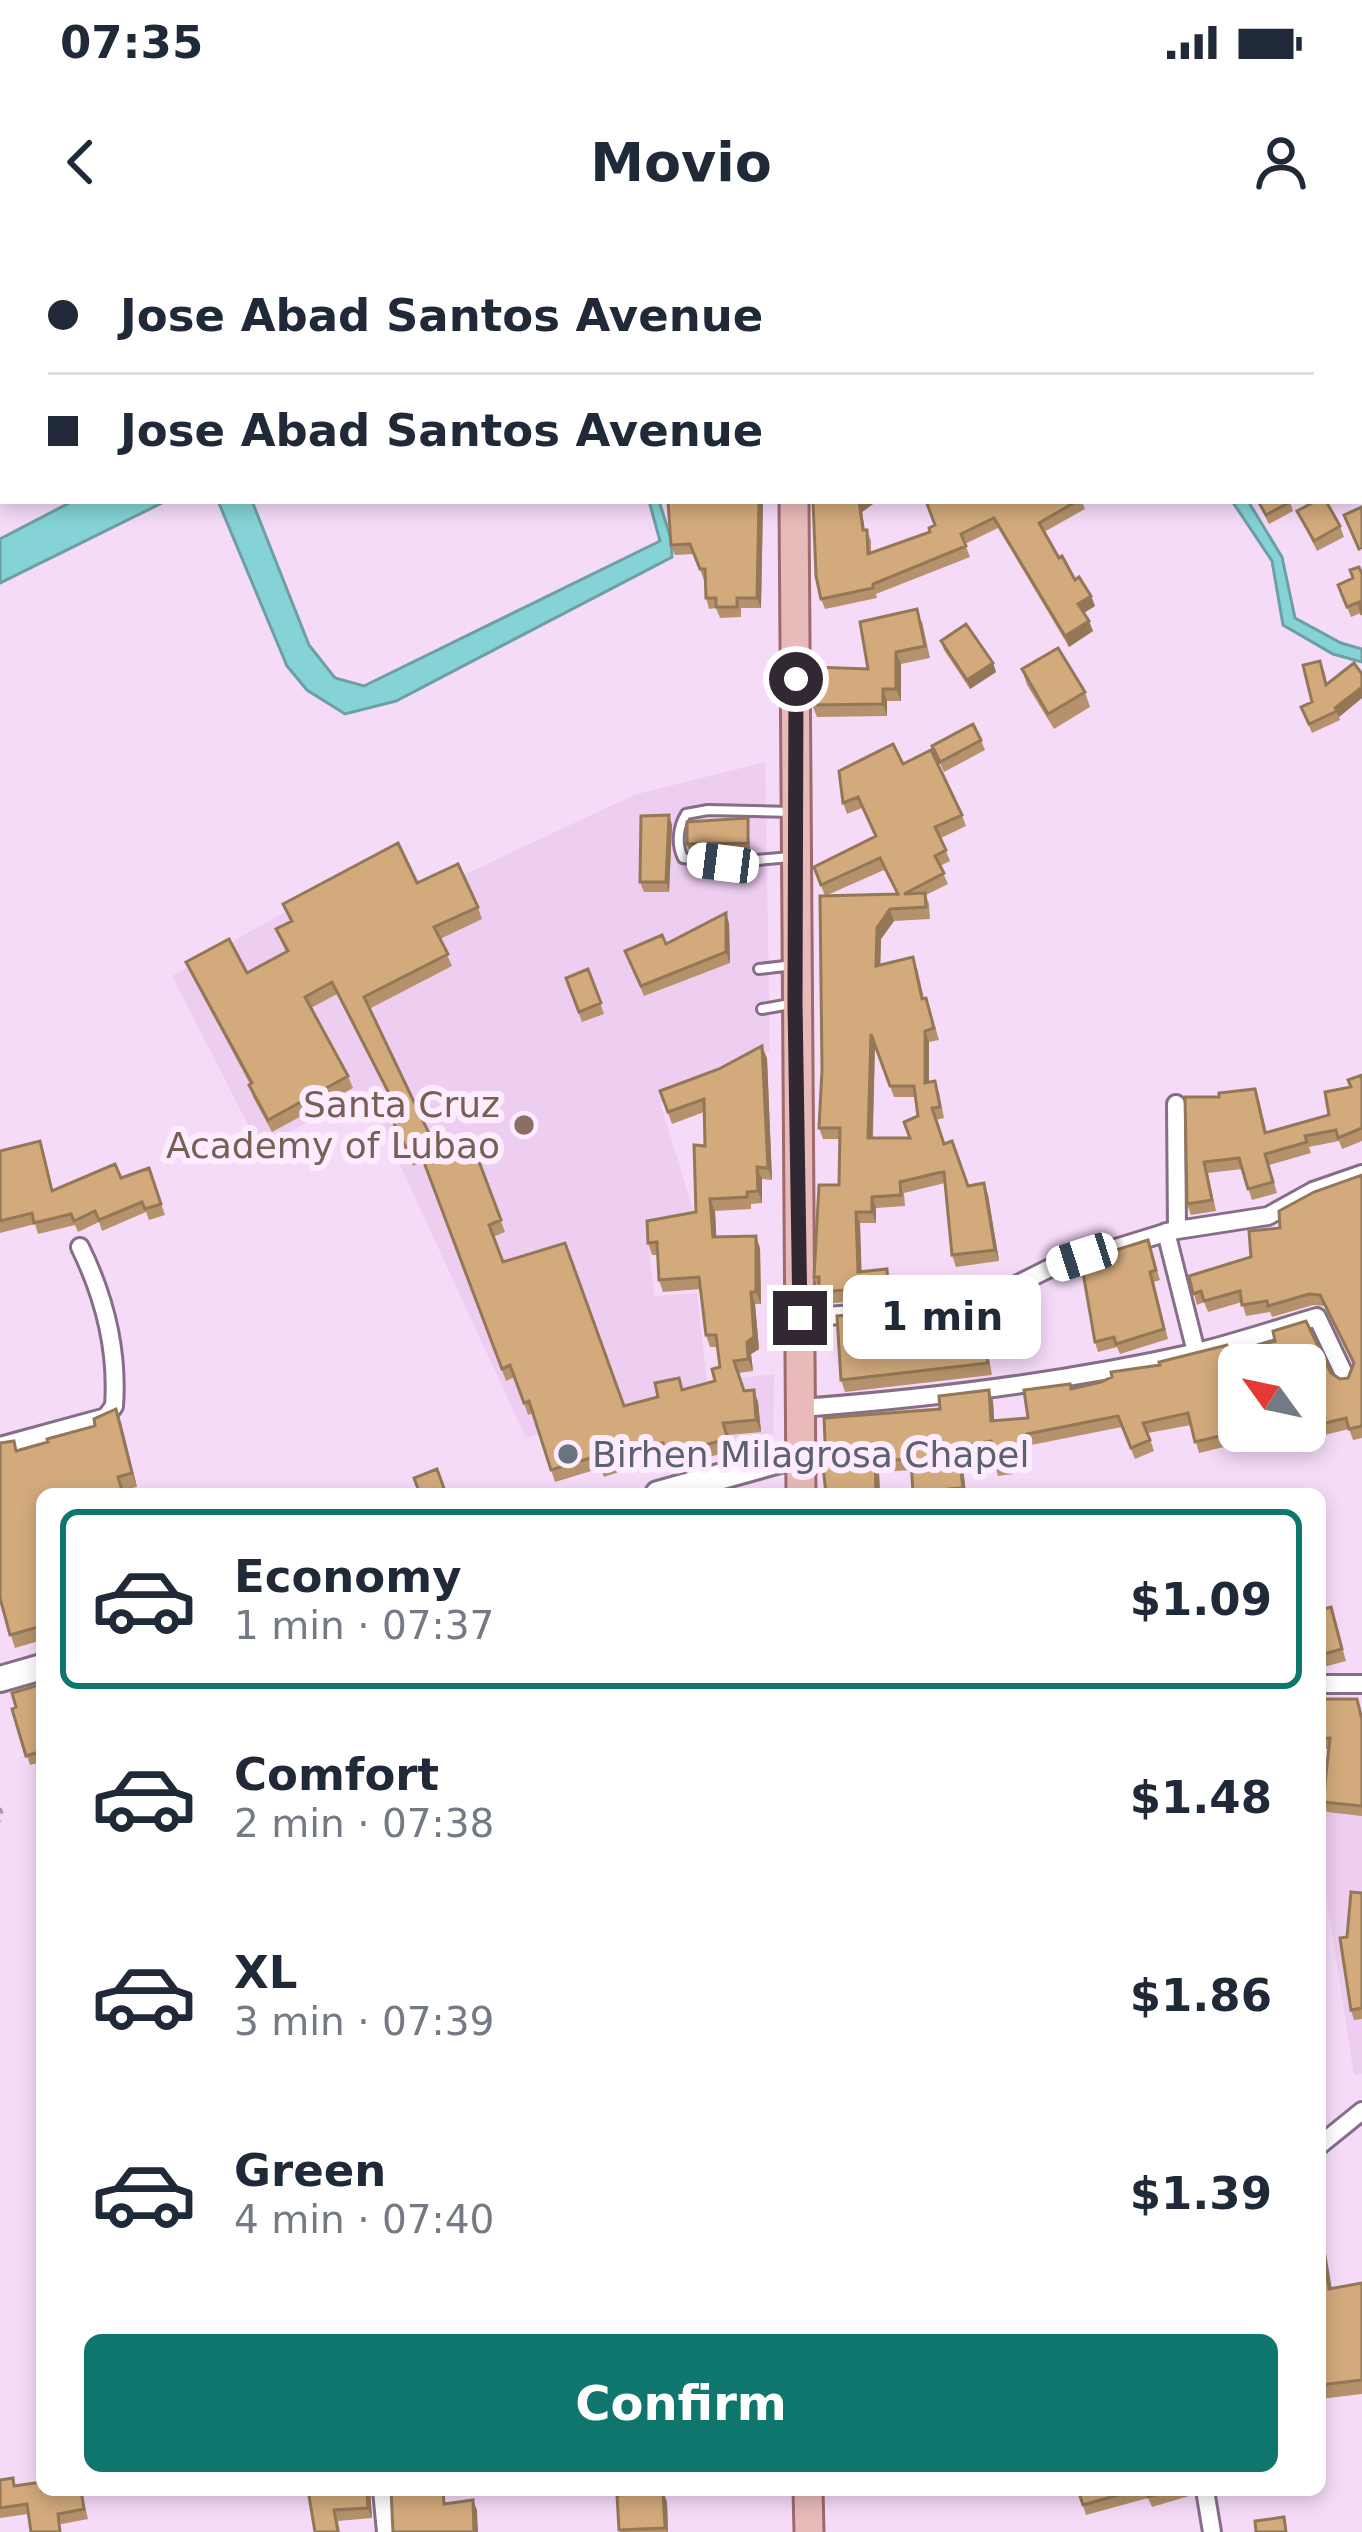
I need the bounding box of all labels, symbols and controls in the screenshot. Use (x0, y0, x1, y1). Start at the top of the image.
text: 07:35 (60, 16, 203, 69)
icon: back (48, 129, 114, 195)
icon: person (1248, 129, 1314, 195)
text: Movio (590, 131, 772, 194)
text: Jose Abad Santos Avenue (120, 289, 763, 342)
text: Jose Abad Santos Avenue (120, 404, 763, 457)
route start (769, 652, 823, 706)
car (685, 841, 761, 885)
place label: Santa Cruz Academy of Lubao (166, 1084, 500, 1166)
marker: Santa Cruz Academy of Lubao (511, 1112, 537, 1138)
car (1042, 1229, 1122, 1285)
callout: 1 min (842, 1276, 1040, 1360)
route end (773, 1291, 827, 1345)
text: 1 min (881, 1294, 1003, 1339)
north arrow (1218, 1344, 1326, 1452)
map controls (1218, 1344, 1326, 1452)
place label: Birhen Milagrosa Chapel (592, 1434, 1029, 1475)
marker: Birhen Milagrosa Chapel (555, 1441, 581, 1467)
icon: car (90, 1545, 198, 1653)
text: Economy (234, 1550, 462, 1603)
text: $1.09 (1130, 1573, 1272, 1626)
text: 1 min · 07:37 (234, 1603, 494, 1648)
icon: car (90, 1743, 198, 1851)
text: Comfort (234, 1748, 439, 1801)
text: $1.48 (1130, 1771, 1272, 1824)
text: 2 min · 07:38 (234, 1801, 494, 1846)
icon: car (90, 1941, 198, 2049)
text: XL (234, 1946, 297, 1999)
text: $1.86 (1130, 1969, 1272, 2022)
text: 3 min · 07:39 (234, 1999, 494, 2044)
icon: car (90, 2139, 198, 2247)
text: Green (234, 2144, 386, 2197)
text: $1.39 (1130, 2167, 1272, 2220)
text: 4 min · 07:40 (234, 2197, 494, 2242)
button: Confirm (84, 2334, 1278, 2472)

